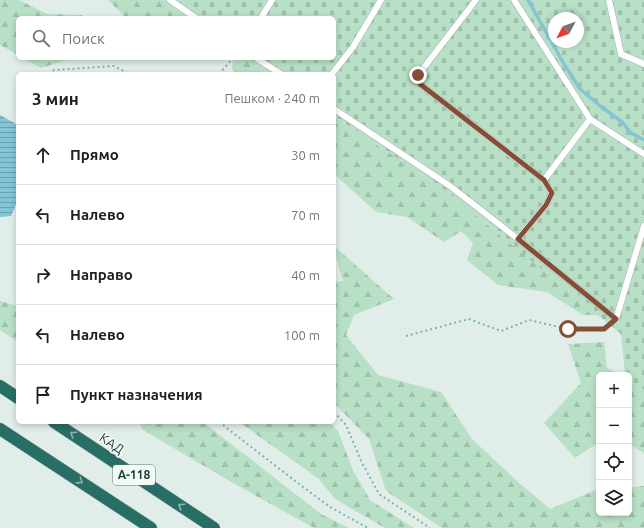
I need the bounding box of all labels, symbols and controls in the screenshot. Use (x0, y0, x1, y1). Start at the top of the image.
north arrow (548, 12, 584, 48)
search box (16, 16, 336, 60)
icon: search (30, 27, 52, 49)
text: Поиск (62, 30, 105, 47)
route end (409, 66, 427, 84)
text: 3 мин (32, 89, 79, 108)
text: Пешком · 240 m (224, 91, 320, 105)
icon: ahead (32, 144, 54, 166)
text: Прямо (70, 146, 119, 163)
text: 30 m (291, 148, 320, 162)
icon: left (32, 204, 54, 226)
text: Налево (70, 206, 125, 223)
text: 70 m (291, 208, 320, 222)
icon: right (32, 264, 54, 286)
text: Направо (70, 266, 133, 283)
text: 40 m (291, 268, 320, 282)
route start (559, 320, 577, 338)
icon: left (32, 324, 54, 346)
text: Налево (70, 326, 125, 343)
text: 100 m (284, 328, 320, 342)
map controls (596, 372, 632, 516)
button: + (596, 372, 632, 408)
icon: arrive (32, 384, 54, 406)
text: Пункт назначения (70, 386, 203, 403)
button: − (596, 408, 632, 444)
street label: КАД (97, 430, 127, 456)
one-way arrow (70, 432, 77, 439)
button: locate (596, 444, 632, 480)
road number: А-118 (113, 465, 155, 485)
one-way arrow (75, 476, 82, 483)
button: layers (596, 480, 632, 516)
one-way arrow (178, 504, 185, 511)

